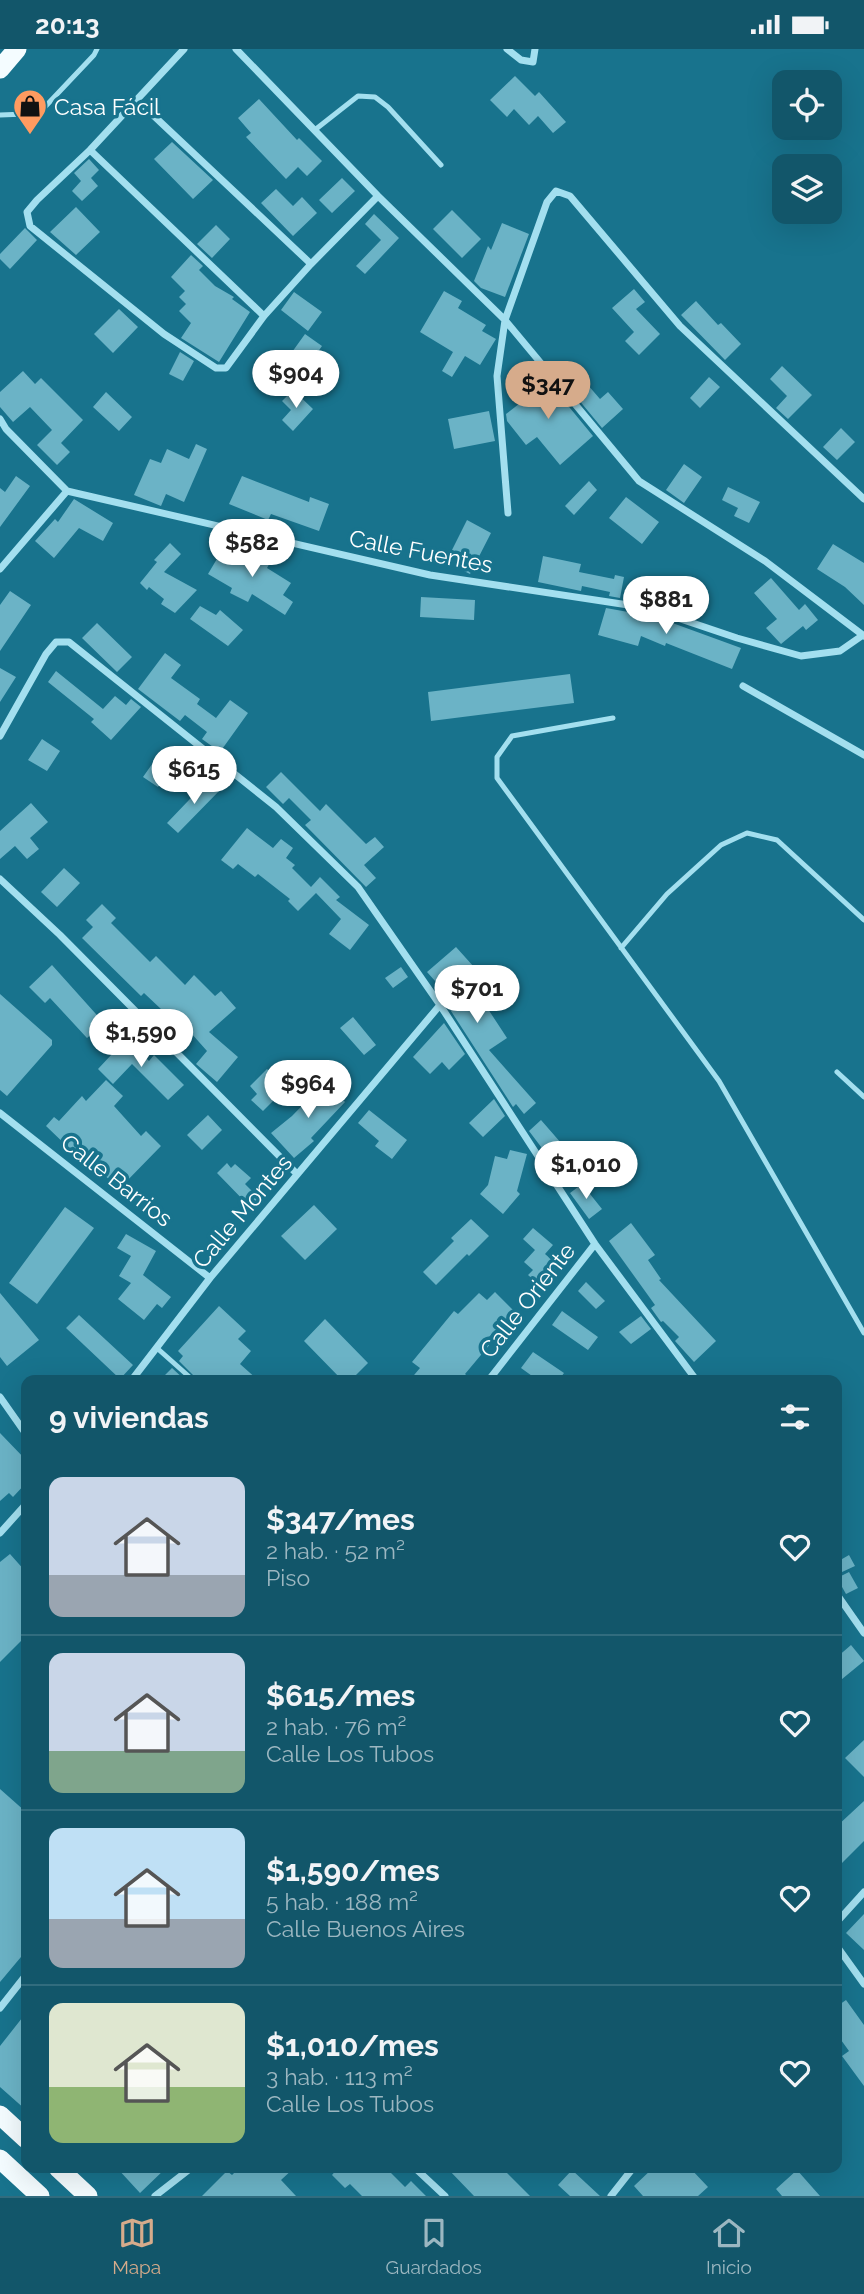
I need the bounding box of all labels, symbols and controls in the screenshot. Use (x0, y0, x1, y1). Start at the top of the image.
text: 20:13 (35, 10, 99, 40)
map controls (772, 70, 842, 224)
button: locate (772, 70, 842, 140)
shop icon: Casa Fácil (11, 87, 49, 136)
place label: Casa Fácil (54, 93, 161, 120)
button: layers (772, 154, 842, 224)
pin: $904 (255, 351, 337, 410)
text: $904 (268, 359, 324, 386)
pin: $347 (507, 361, 589, 421)
text: $347 (521, 370, 575, 397)
pin: $582 (211, 519, 293, 579)
street label: Calle Fuentes (347, 524, 495, 578)
text: $582 (225, 528, 279, 555)
pin: $881 (625, 577, 707, 636)
text: $881 (639, 585, 693, 612)
pin: $615 (153, 747, 235, 806)
text: $615 (168, 755, 220, 782)
pin: $701 (436, 965, 518, 1025)
text: $701 (451, 974, 503, 1001)
pin: $1,590 (84, 1009, 198, 1069)
text: $1,590 (105, 1018, 177, 1045)
pin: $964 (267, 1061, 349, 1120)
text: $964 (280, 1069, 336, 1096)
street label: Calle Barrios (56, 1128, 178, 1232)
pin: $1,010 (529, 1141, 643, 1201)
street label: Calle Montes (187, 1149, 297, 1273)
text: $1,010 (551, 1150, 621, 1177)
street label: Calle Oriente (474, 1237, 580, 1363)
icon: filters (776, 1398, 814, 1436)
text: 9 viviendas (49, 1400, 209, 1435)
text: $347/mes (266, 1502, 415, 1537)
icon: home (105, 1505, 189, 1589)
icon: heart (776, 1528, 814, 1566)
text: 2 hab. · 52 m² (266, 1537, 405, 1564)
text: Piso (266, 1564, 310, 1591)
text: $615/mes (266, 1678, 415, 1713)
icon: home (105, 1681, 189, 1765)
icon: heart (776, 1704, 814, 1742)
text: 2 hab. · 76 m² (266, 1713, 407, 1740)
text: Calle Los Tubos (266, 1740, 434, 1767)
text: $1,590/mes (266, 1853, 440, 1888)
icon: home (105, 1856, 189, 1940)
icon: heart (776, 1879, 814, 1917)
text: 5 hab. · 188 m² (266, 1888, 418, 1915)
text: Calle Buenos Aires (266, 1915, 465, 1942)
text: $1,010/mes (266, 2028, 439, 2063)
icon: home (105, 2031, 189, 2115)
icon: heart (776, 2054, 814, 2092)
text: 3 hab. · 113 m² (266, 2063, 413, 2090)
text: Calle Los Tubos (266, 2090, 434, 2117)
tab: Mapa (112, 2214, 161, 2278)
tab: Guardados (386, 2214, 482, 2278)
tab: Inicio (706, 2214, 752, 2278)

